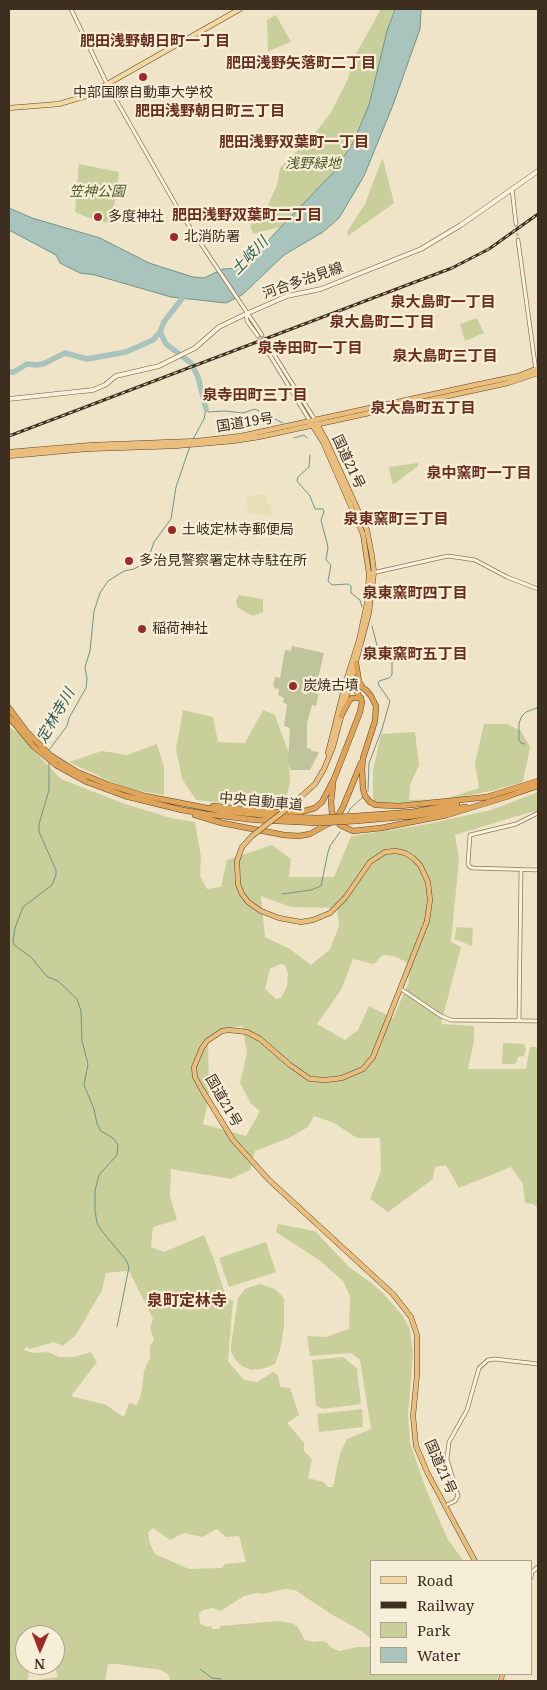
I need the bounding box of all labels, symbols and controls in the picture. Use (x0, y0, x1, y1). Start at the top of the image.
district label: 肥田浅野朝日町一丁目 (80, 33, 230, 51)
district label: 肥田浅野矢落町二丁目 (226, 55, 376, 73)
marker: 中部国際自動車大学校 (137, 71, 149, 83)
place label: 中部国際自動車大学校 (73, 85, 213, 101)
district label: 肥田浅野朝日町三丁目 (135, 103, 285, 121)
district label: 肥田浅野双葉町一丁目 (219, 134, 369, 152)
park label: 浅野緑地 (285, 156, 341, 172)
park label: 笠神公園 (69, 184, 125, 200)
district label: 肥田浅野双葉町二丁目 (172, 207, 322, 225)
place label: 多度神社 (108, 209, 164, 225)
marker: 多度神社 (92, 211, 104, 223)
place label: 北消防署 (184, 229, 240, 245)
marker: 北消防署 (168, 231, 180, 243)
water label: 土岐川 (228, 234, 272, 278)
street label: 河合多治見線 (261, 259, 345, 303)
district label: 泉大島町一丁目 (391, 294, 495, 312)
district label: 泉大島町二丁目 (330, 314, 434, 332)
district label: 泉寺田町一丁目 (258, 340, 362, 358)
district label: 泉大島町三丁目 (393, 348, 497, 366)
district label: 泉寺田町三丁目 (203, 387, 307, 405)
district label: 泉大島町五丁目 (371, 400, 475, 418)
street label: 国道19号 (215, 410, 275, 436)
street label: 国道21号 (328, 432, 368, 492)
district label: 泉中窯町一丁目 (427, 465, 531, 483)
district label: 泉東窯町三丁目 (344, 511, 448, 529)
place label: 土岐定林寺郵便局 (182, 522, 294, 538)
marker: 土岐定林寺郵便局 (166, 524, 178, 536)
place label: 多治見警察署定林寺駐在所 (139, 553, 307, 569)
marker: 多治見警察署定林寺駐在所 (123, 555, 135, 567)
district label: 泉東窯町四丁目 (363, 585, 467, 603)
place label: 稲荷神社 (152, 621, 208, 637)
marker: 稲荷神社 (136, 623, 148, 635)
district label: 泉東窯町五丁目 (363, 646, 467, 664)
place label: 炭焼古墳 (303, 678, 359, 694)
marker: 炭焼古墳 (287, 680, 299, 692)
water label: 定林寺川 (33, 686, 79, 746)
street label: 中央自動車道 (218, 790, 304, 814)
street label: 国道21号 (201, 1072, 245, 1130)
district label: 泉町定林寺 (147, 1291, 227, 1311)
street label: 国道21号 (421, 1437, 459, 1497)
legend (370, 1560, 532, 1675)
text: Road (417, 1570, 453, 1590)
text: Railway (417, 1595, 474, 1615)
text: Park (417, 1620, 450, 1640)
north arrow (15, 1625, 65, 1675)
text: Water (417, 1645, 460, 1665)
text: N (34, 1655, 45, 1674)

